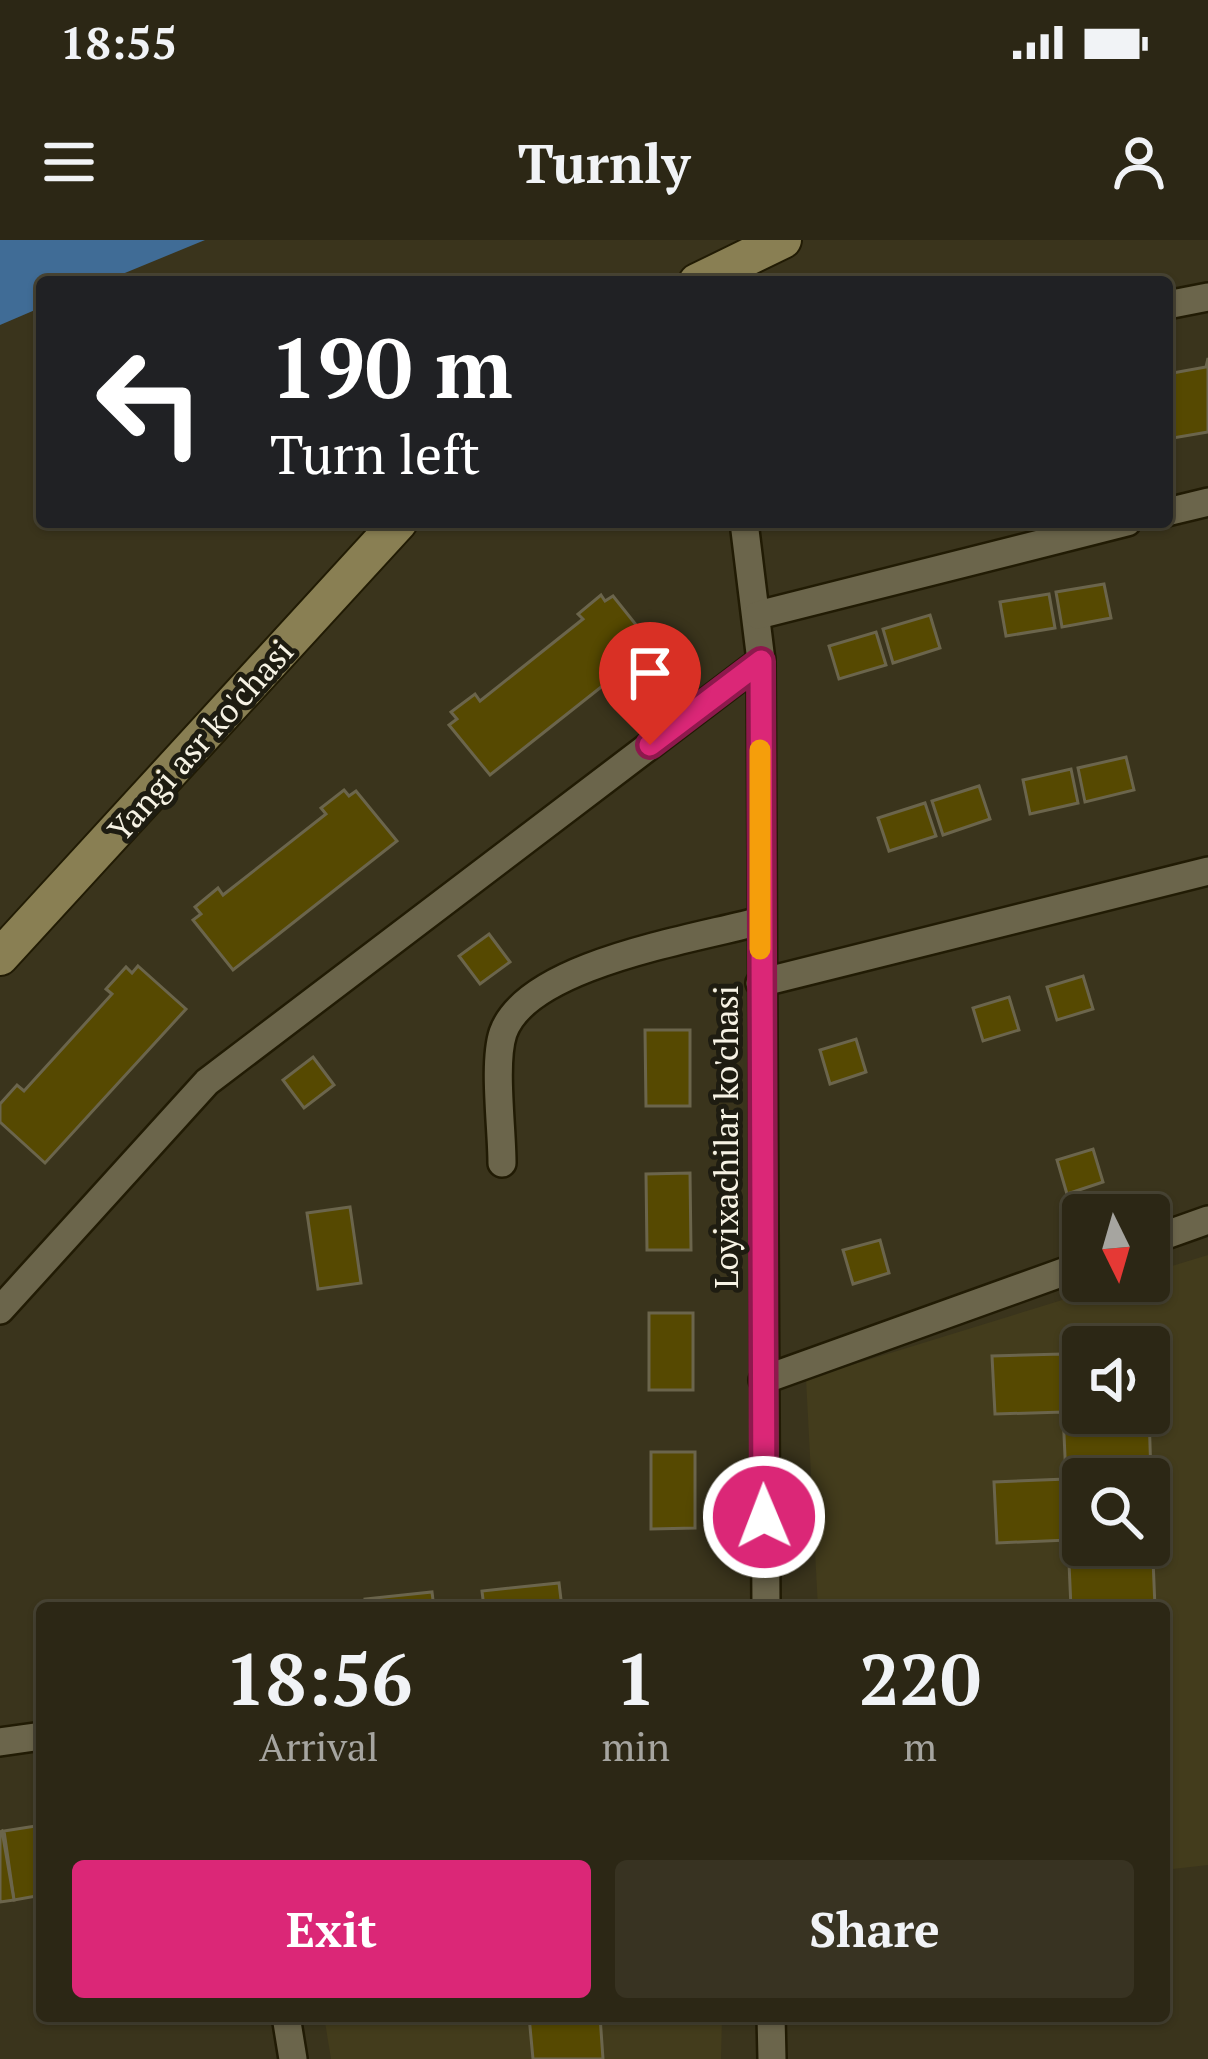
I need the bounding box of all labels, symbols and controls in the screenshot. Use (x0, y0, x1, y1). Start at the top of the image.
text: 18:55 (60, 12, 177, 72)
text: Turnly (518, 127, 690, 198)
icon: menu (36, 129, 102, 195)
icon: person (1106, 129, 1172, 195)
text: 190 m (270, 311, 513, 422)
icon: left (72, 324, 228, 480)
text: Turn left (270, 418, 480, 489)
pin (599, 622, 701, 745)
street label: Yangi asr ko'chasi (98, 630, 302, 850)
icon: arrive (617, 640, 683, 706)
street label: Loyixachilar ko'chasi (704, 985, 747, 1289)
north arrow (1062, 1194, 1170, 1302)
map controls (1062, 1194, 1170, 1566)
button: sound (1062, 1326, 1170, 1434)
position arrow (701, 1454, 827, 1580)
button: search (1062, 1458, 1170, 1566)
text: 18:56 (225, 1630, 412, 1726)
text: 1 (615, 1630, 656, 1726)
text: 220 (859, 1630, 981, 1726)
text: Arrival (259, 1720, 378, 1772)
text: min (601, 1720, 670, 1772)
text: m (903, 1720, 937, 1772)
button: Exit (72, 1860, 591, 1998)
button: Share (615, 1860, 1134, 1998)

